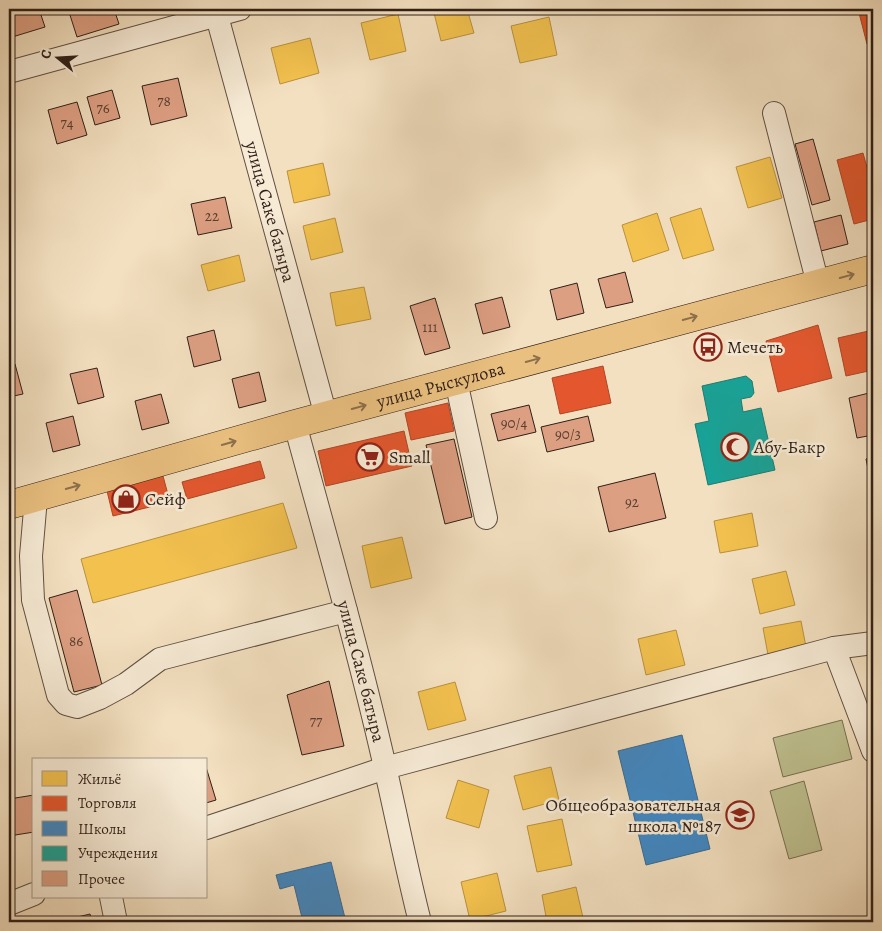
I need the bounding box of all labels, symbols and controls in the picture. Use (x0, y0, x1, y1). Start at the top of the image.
north arrow (32, 32, 82, 82)
text: С (36, 47, 57, 61)
house number: 78 (157, 91, 171, 111)
house number: 76 (96, 98, 110, 118)
house number: 74 (60, 113, 74, 133)
street label: улица Саке батыра (239, 137, 301, 286)
house number: 22 (205, 206, 219, 226)
one-way arrow (838, 271, 854, 281)
one-way arrow (681, 313, 697, 323)
house number: 111 (422, 317, 438, 337)
bus stop icon: Мечеть (693, 332, 723, 362)
place label: Мечеть (727, 335, 783, 359)
one-way arrow (524, 355, 540, 364)
street label: улица Рыскулова (373, 356, 508, 414)
one-way arrow (350, 401, 366, 411)
house number: 90/4 (501, 413, 527, 433)
house number: 90/3 (555, 424, 581, 444)
mosque icon: Абу-Бакр (720, 432, 750, 462)
place label: Абу-Бакр (753, 435, 825, 459)
one-way arrow (220, 437, 236, 447)
supermarket icon: Small (355, 442, 385, 472)
place label: Small (389, 445, 431, 469)
one-way arrow (64, 482, 80, 492)
shop icon: Сейф (111, 484, 141, 514)
place label: Сейф (145, 487, 186, 511)
house number: 92 (625, 492, 639, 512)
street label: улица Саке батыра (332, 597, 391, 745)
house number: 86 (69, 631, 83, 651)
house number: 77 (310, 711, 323, 731)
legend (32, 758, 208, 898)
text: Жильё (78, 769, 121, 789)
text: Торговля (78, 793, 136, 813)
place label: Общеобразовательная школа №187 (546, 793, 721, 838)
school or university icon: Общеобразовательная школа №187 (725, 800, 755, 830)
text: Школы (78, 819, 126, 839)
text: Учреждения (78, 843, 158, 863)
text: Прочее (78, 869, 125, 889)

